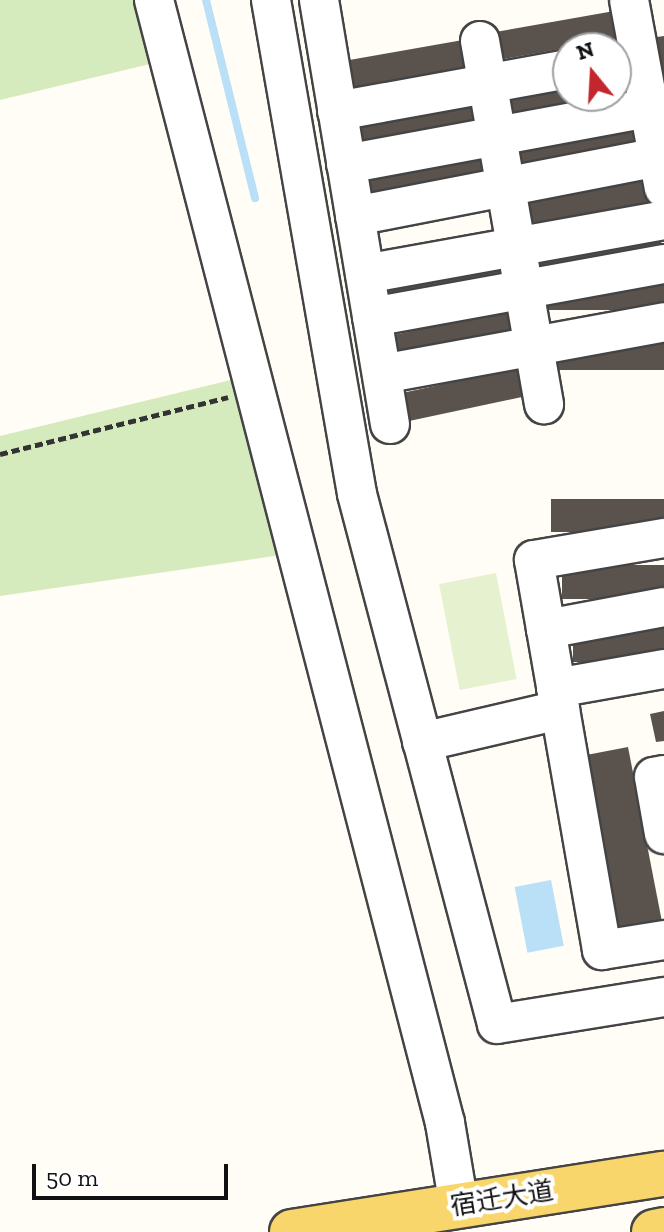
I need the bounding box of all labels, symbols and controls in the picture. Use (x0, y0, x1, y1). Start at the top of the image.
north arrow (552, 32, 632, 112)
text: N (573, 35, 597, 66)
scale bar (36, 1148, 232, 1198)
text: 50 m (46, 1163, 98, 1192)
street label: 宿迁大道 (448, 1175, 556, 1223)

